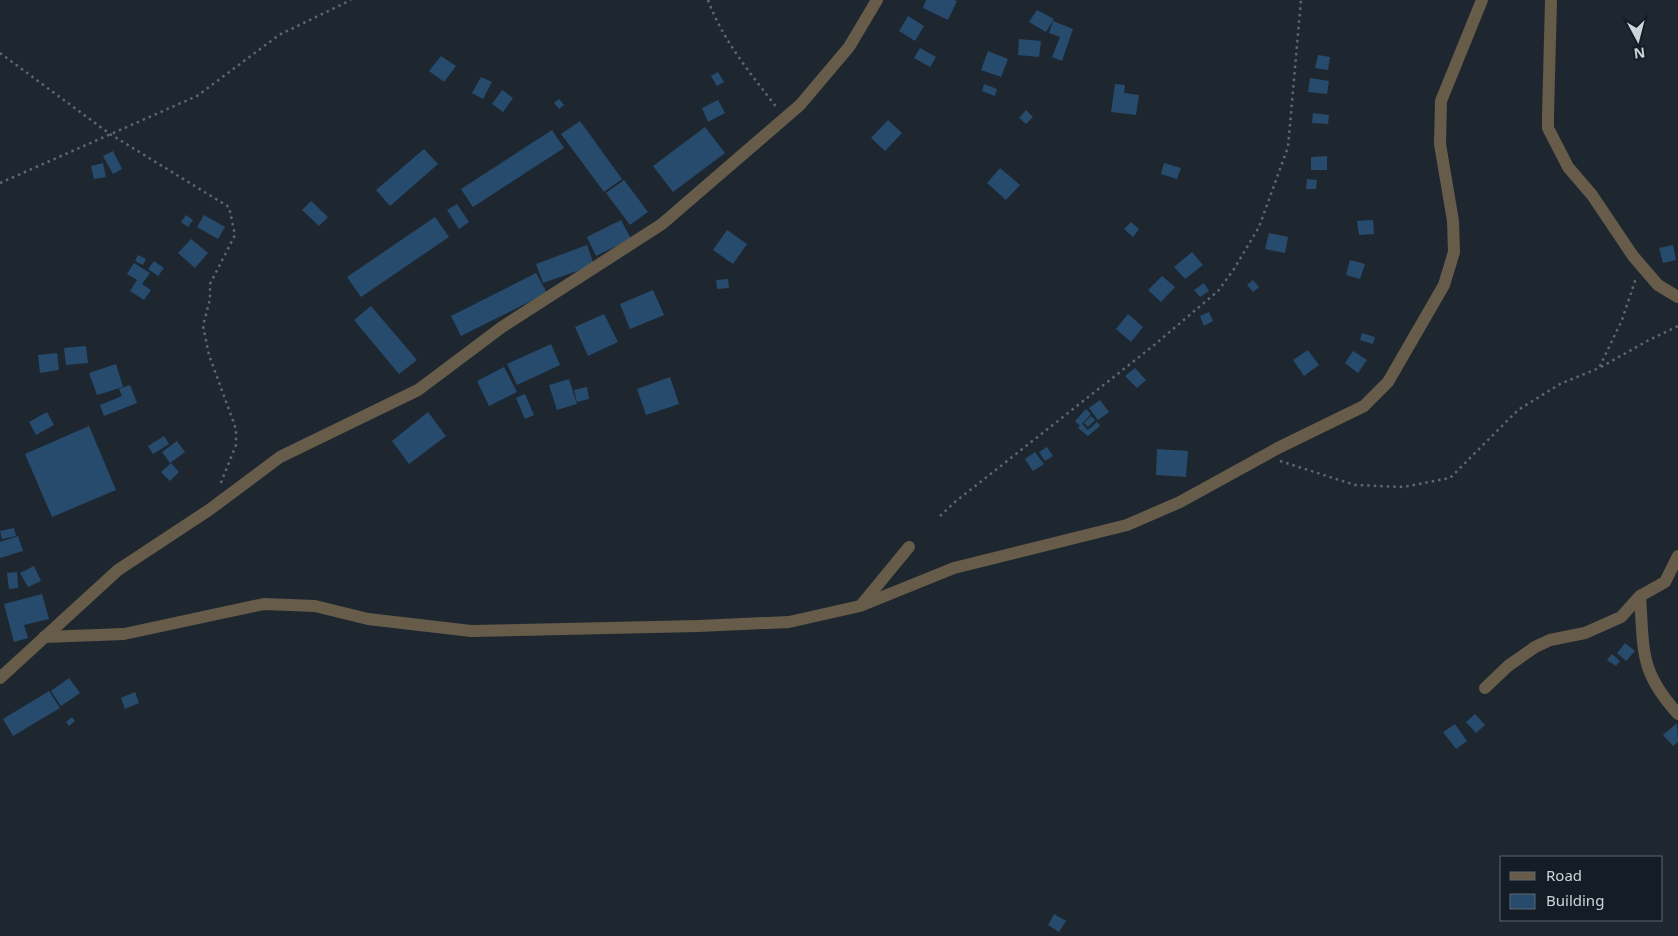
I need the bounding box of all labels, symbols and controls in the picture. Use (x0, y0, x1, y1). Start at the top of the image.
north arrow (1613, 15, 1663, 65)
text: N (1633, 43, 1646, 64)
legend (1500, 856, 1663, 921)
text: Road (1546, 865, 1582, 885)
text: Building (1546, 890, 1604, 910)

